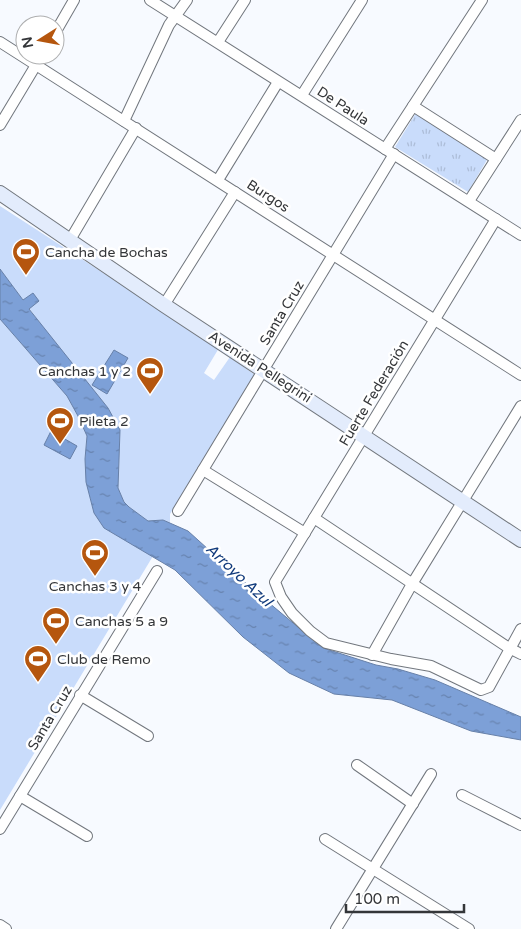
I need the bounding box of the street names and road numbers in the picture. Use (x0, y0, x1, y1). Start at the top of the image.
street label: De Paula (314, 83, 372, 129)
street label: Burgos (244, 176, 293, 216)
street label: Santa Cruz (256, 278, 308, 348)
street label: Avenida Pellegrini (205, 327, 315, 407)
street label: Fuerte Federación (336, 337, 412, 449)
street label: Santa Cruz (24, 683, 76, 753)

